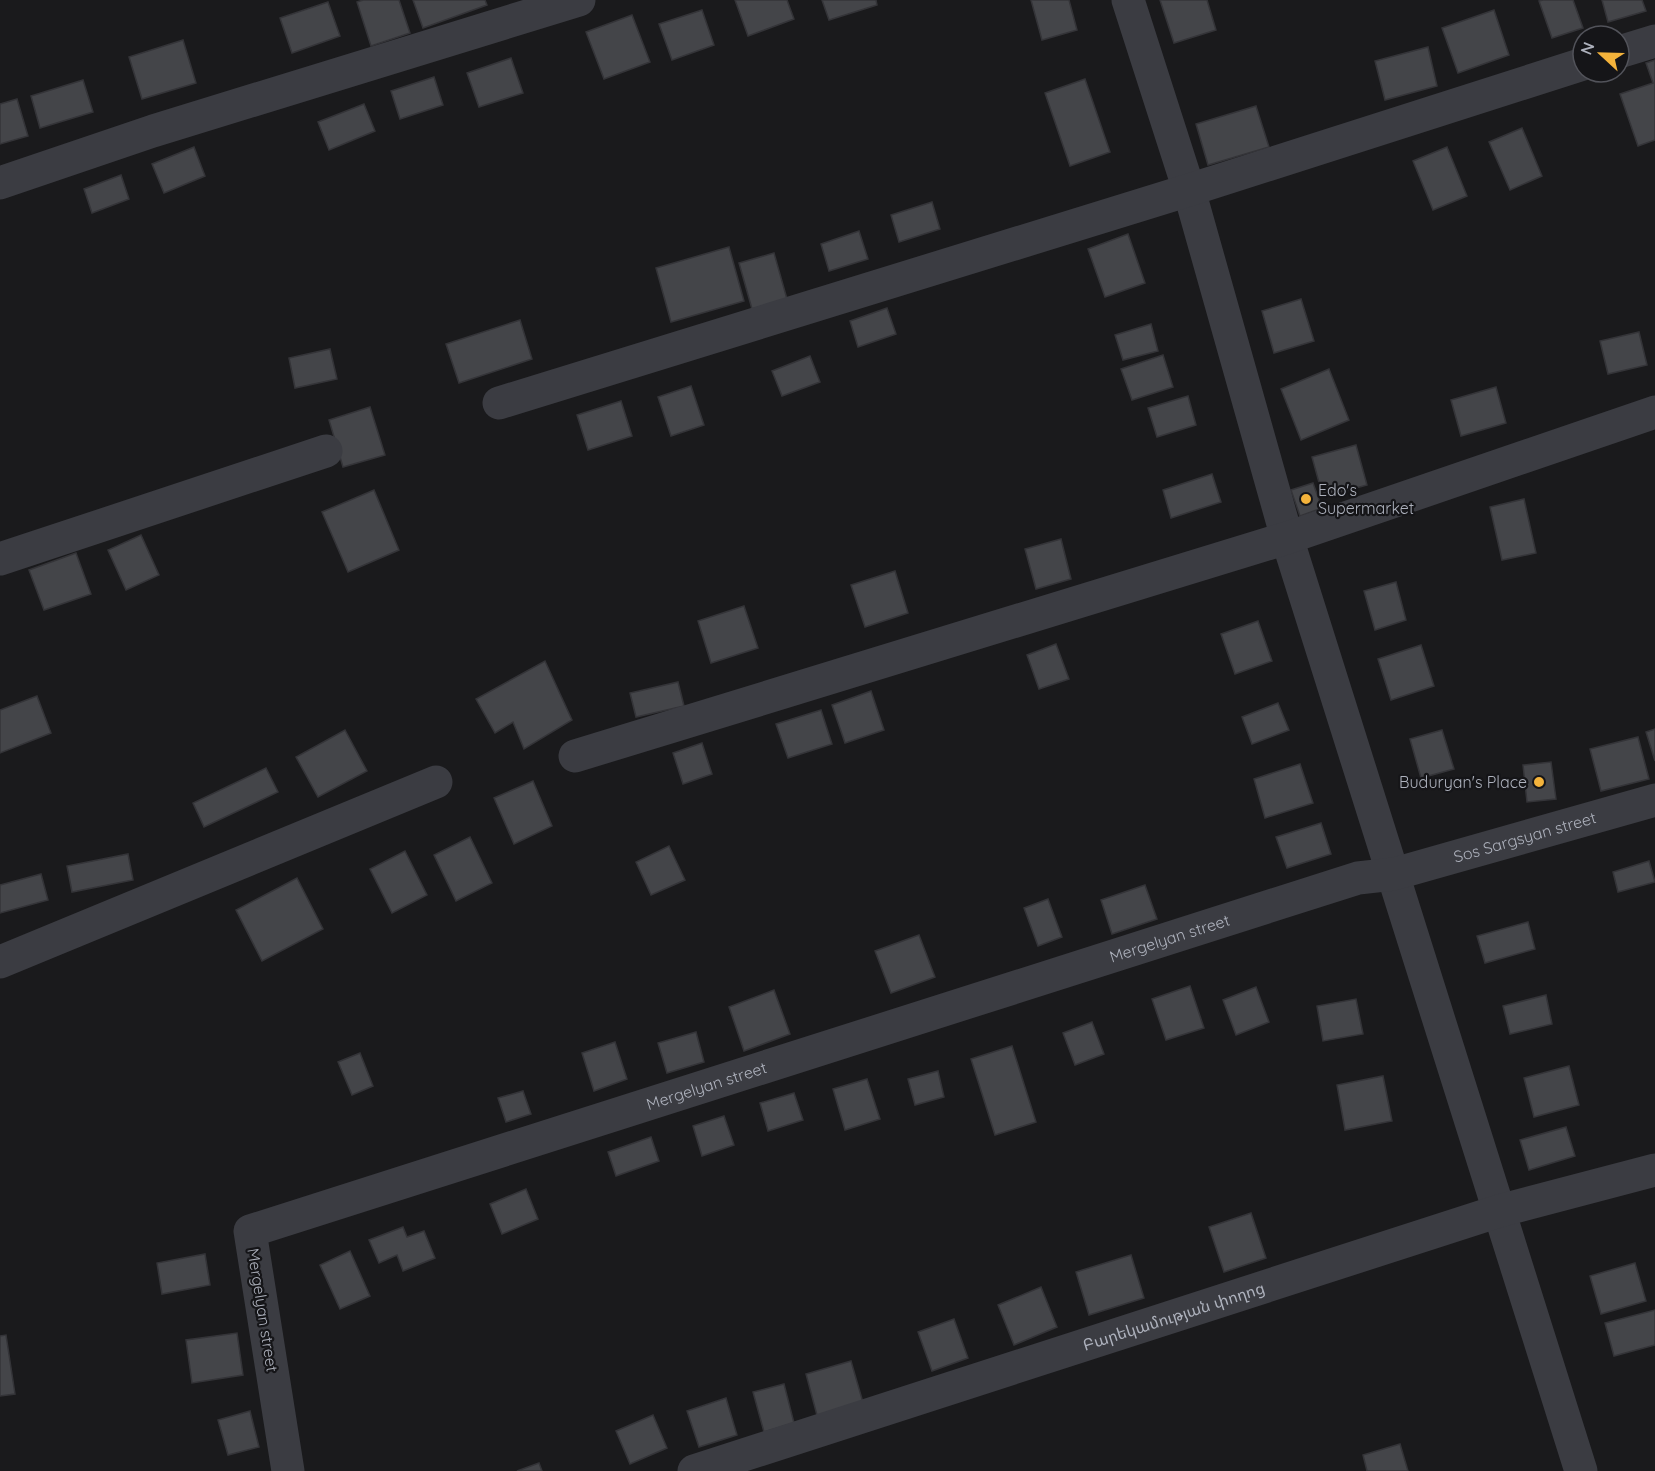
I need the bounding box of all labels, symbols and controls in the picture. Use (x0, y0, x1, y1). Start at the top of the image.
north arrow (1571, 24, 1631, 84)
text: N (1576, 39, 1599, 58)
place label: Edo's Supermarket (1318, 480, 1414, 518)
marker: Edo's Supermarket (1299, 492, 1313, 506)
place label: Buduryan's Place (1399, 772, 1527, 792)
marker: Buduryan's Place (1532, 775, 1546, 789)
street label: Sos Sargsyan street (1451, 807, 1598, 867)
street label: Mergelyan street (1107, 910, 1232, 967)
street label: Mergelyan street (644, 1057, 769, 1114)
street label: Mergelyan street (243, 1247, 283, 1373)
street label: Բարեկամության փողոց (1080, 1277, 1267, 1355)

